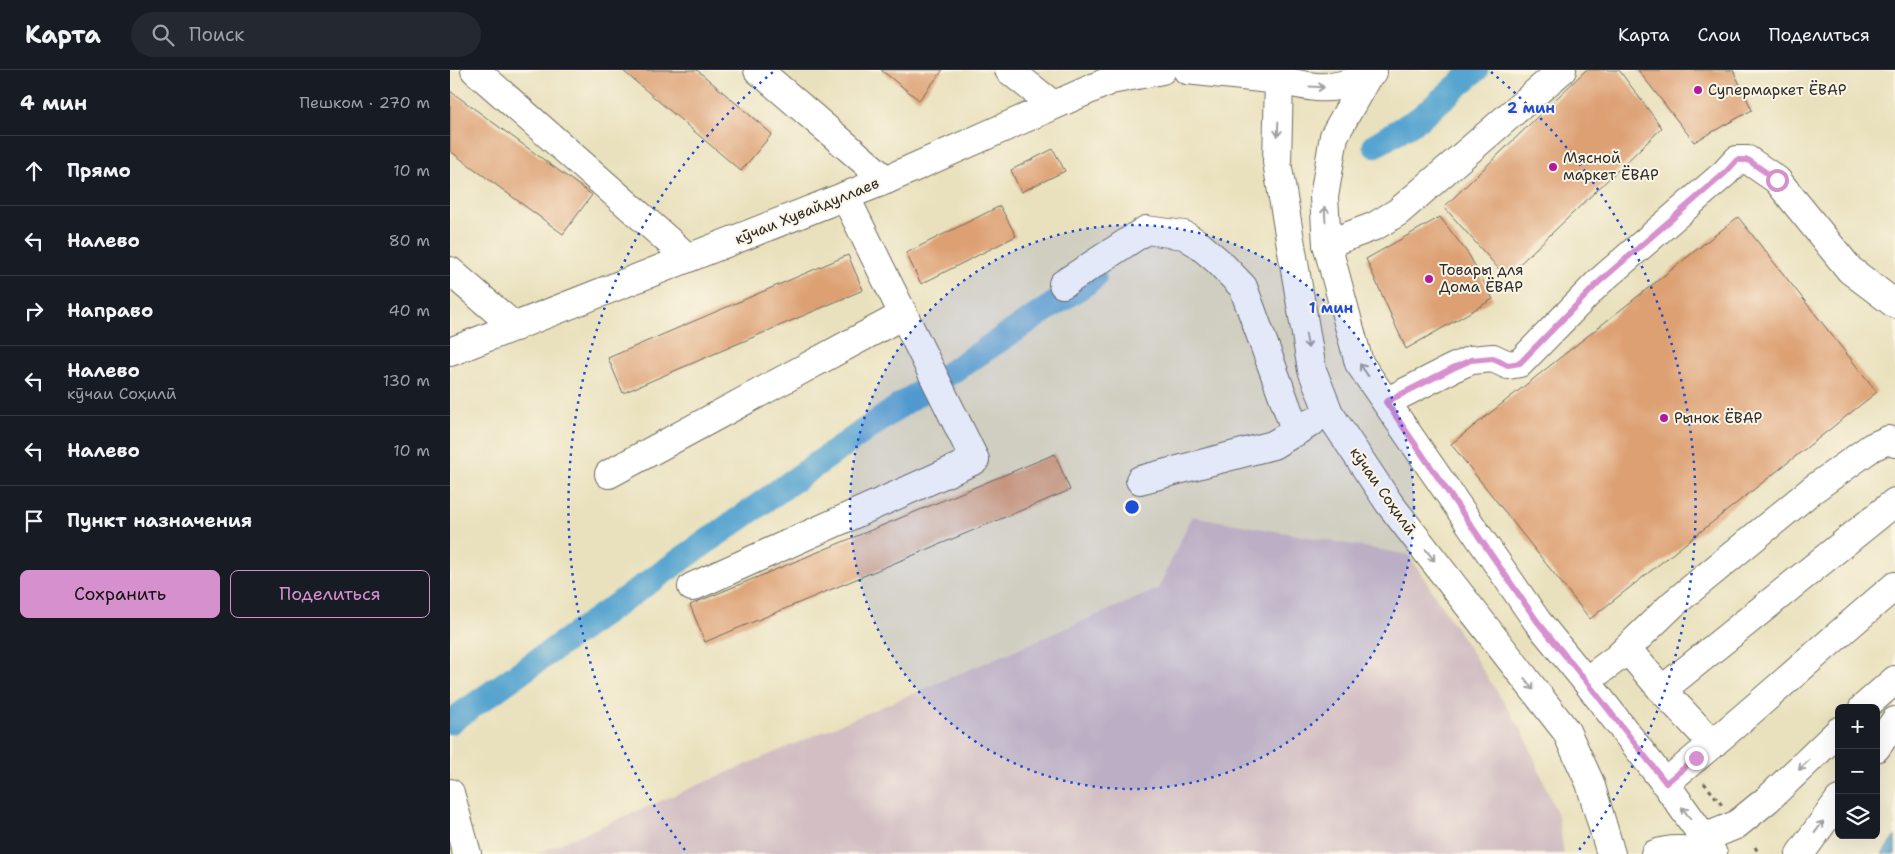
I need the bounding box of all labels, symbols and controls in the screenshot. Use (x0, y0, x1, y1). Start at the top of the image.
search box (131, 12, 481, 57)
text: Карта (25, 19, 101, 51)
icon: search (149, 21, 177, 49)
text: Поиск (189, 22, 244, 47)
text: Карта (1618, 23, 1669, 47)
text: Слои (1697, 23, 1741, 47)
text: Поделиться (1769, 23, 1870, 47)
place label: Супермаркет ЁВАР (1708, 80, 1847, 100)
one-way arrow (1308, 83, 1324, 92)
marker: Супермаркет ЁВАР (1692, 84, 1704, 96)
text: 4 мин (20, 89, 87, 117)
text: Пешком · 270 m (299, 92, 430, 113)
text: 2 мин (1507, 98, 1555, 118)
one-way arrow (1273, 121, 1282, 137)
place label: Мясной маркет ЁВАР (1563, 148, 1659, 185)
icon: ahead (20, 157, 48, 185)
text: Прямо (67, 158, 131, 183)
text: 10 m (393, 160, 430, 181)
marker: Мясной маркет ЁВАР (1547, 161, 1559, 173)
route start (1766, 169, 1789, 192)
street label: кӯчаи Хувайдуллаев (732, 173, 882, 249)
one-way arrow (1320, 206, 1329, 222)
icon: left (20, 227, 48, 255)
text: Налево (67, 228, 140, 253)
text: 80 m (389, 230, 430, 251)
place label: Товары для Дома ЁВАР (1439, 260, 1523, 297)
marker: Товары для Дома ЁВАР (1423, 273, 1435, 285)
icon: right (20, 297, 48, 325)
text: Направо (67, 298, 153, 323)
text: 1 мин (1309, 298, 1353, 318)
text: 40 m (388, 300, 430, 321)
one-way arrow (1302, 333, 1312, 349)
text: Налево (67, 358, 140, 383)
one-way arrow (1359, 364, 1369, 378)
icon: left (20, 367, 48, 395)
text: 130 m (383, 370, 430, 391)
text: кӯчаи Соҳилӣ (67, 383, 177, 404)
place label: Рынок ЁВАР (1674, 408, 1763, 428)
marker: Рынок ЁВАР (1658, 412, 1670, 424)
icon: left (20, 437, 48, 465)
text: Налево (67, 438, 140, 463)
text: 10 m (393, 440, 430, 461)
street label: кӯчаи Соҳилӣ (1345, 443, 1421, 539)
centre of rings (1123, 498, 1141, 516)
icon: arrive (20, 507, 48, 535)
text: Пункт назначения (67, 508, 252, 533)
one-way arrow (1425, 548, 1435, 562)
button: Сохранить (20, 570, 220, 618)
button: Поделиться (230, 570, 430, 618)
one-way arrow (1524, 677, 1535, 690)
map controls (1835, 704, 1880, 839)
button: + (1835, 704, 1880, 749)
route end (1685, 747, 1708, 770)
button: − (1835, 749, 1880, 794)
one-way arrow (1797, 759, 1810, 771)
button: layers (1835, 794, 1880, 839)
one-way arrow (1681, 806, 1691, 820)
one-way arrow (1814, 821, 1825, 834)

